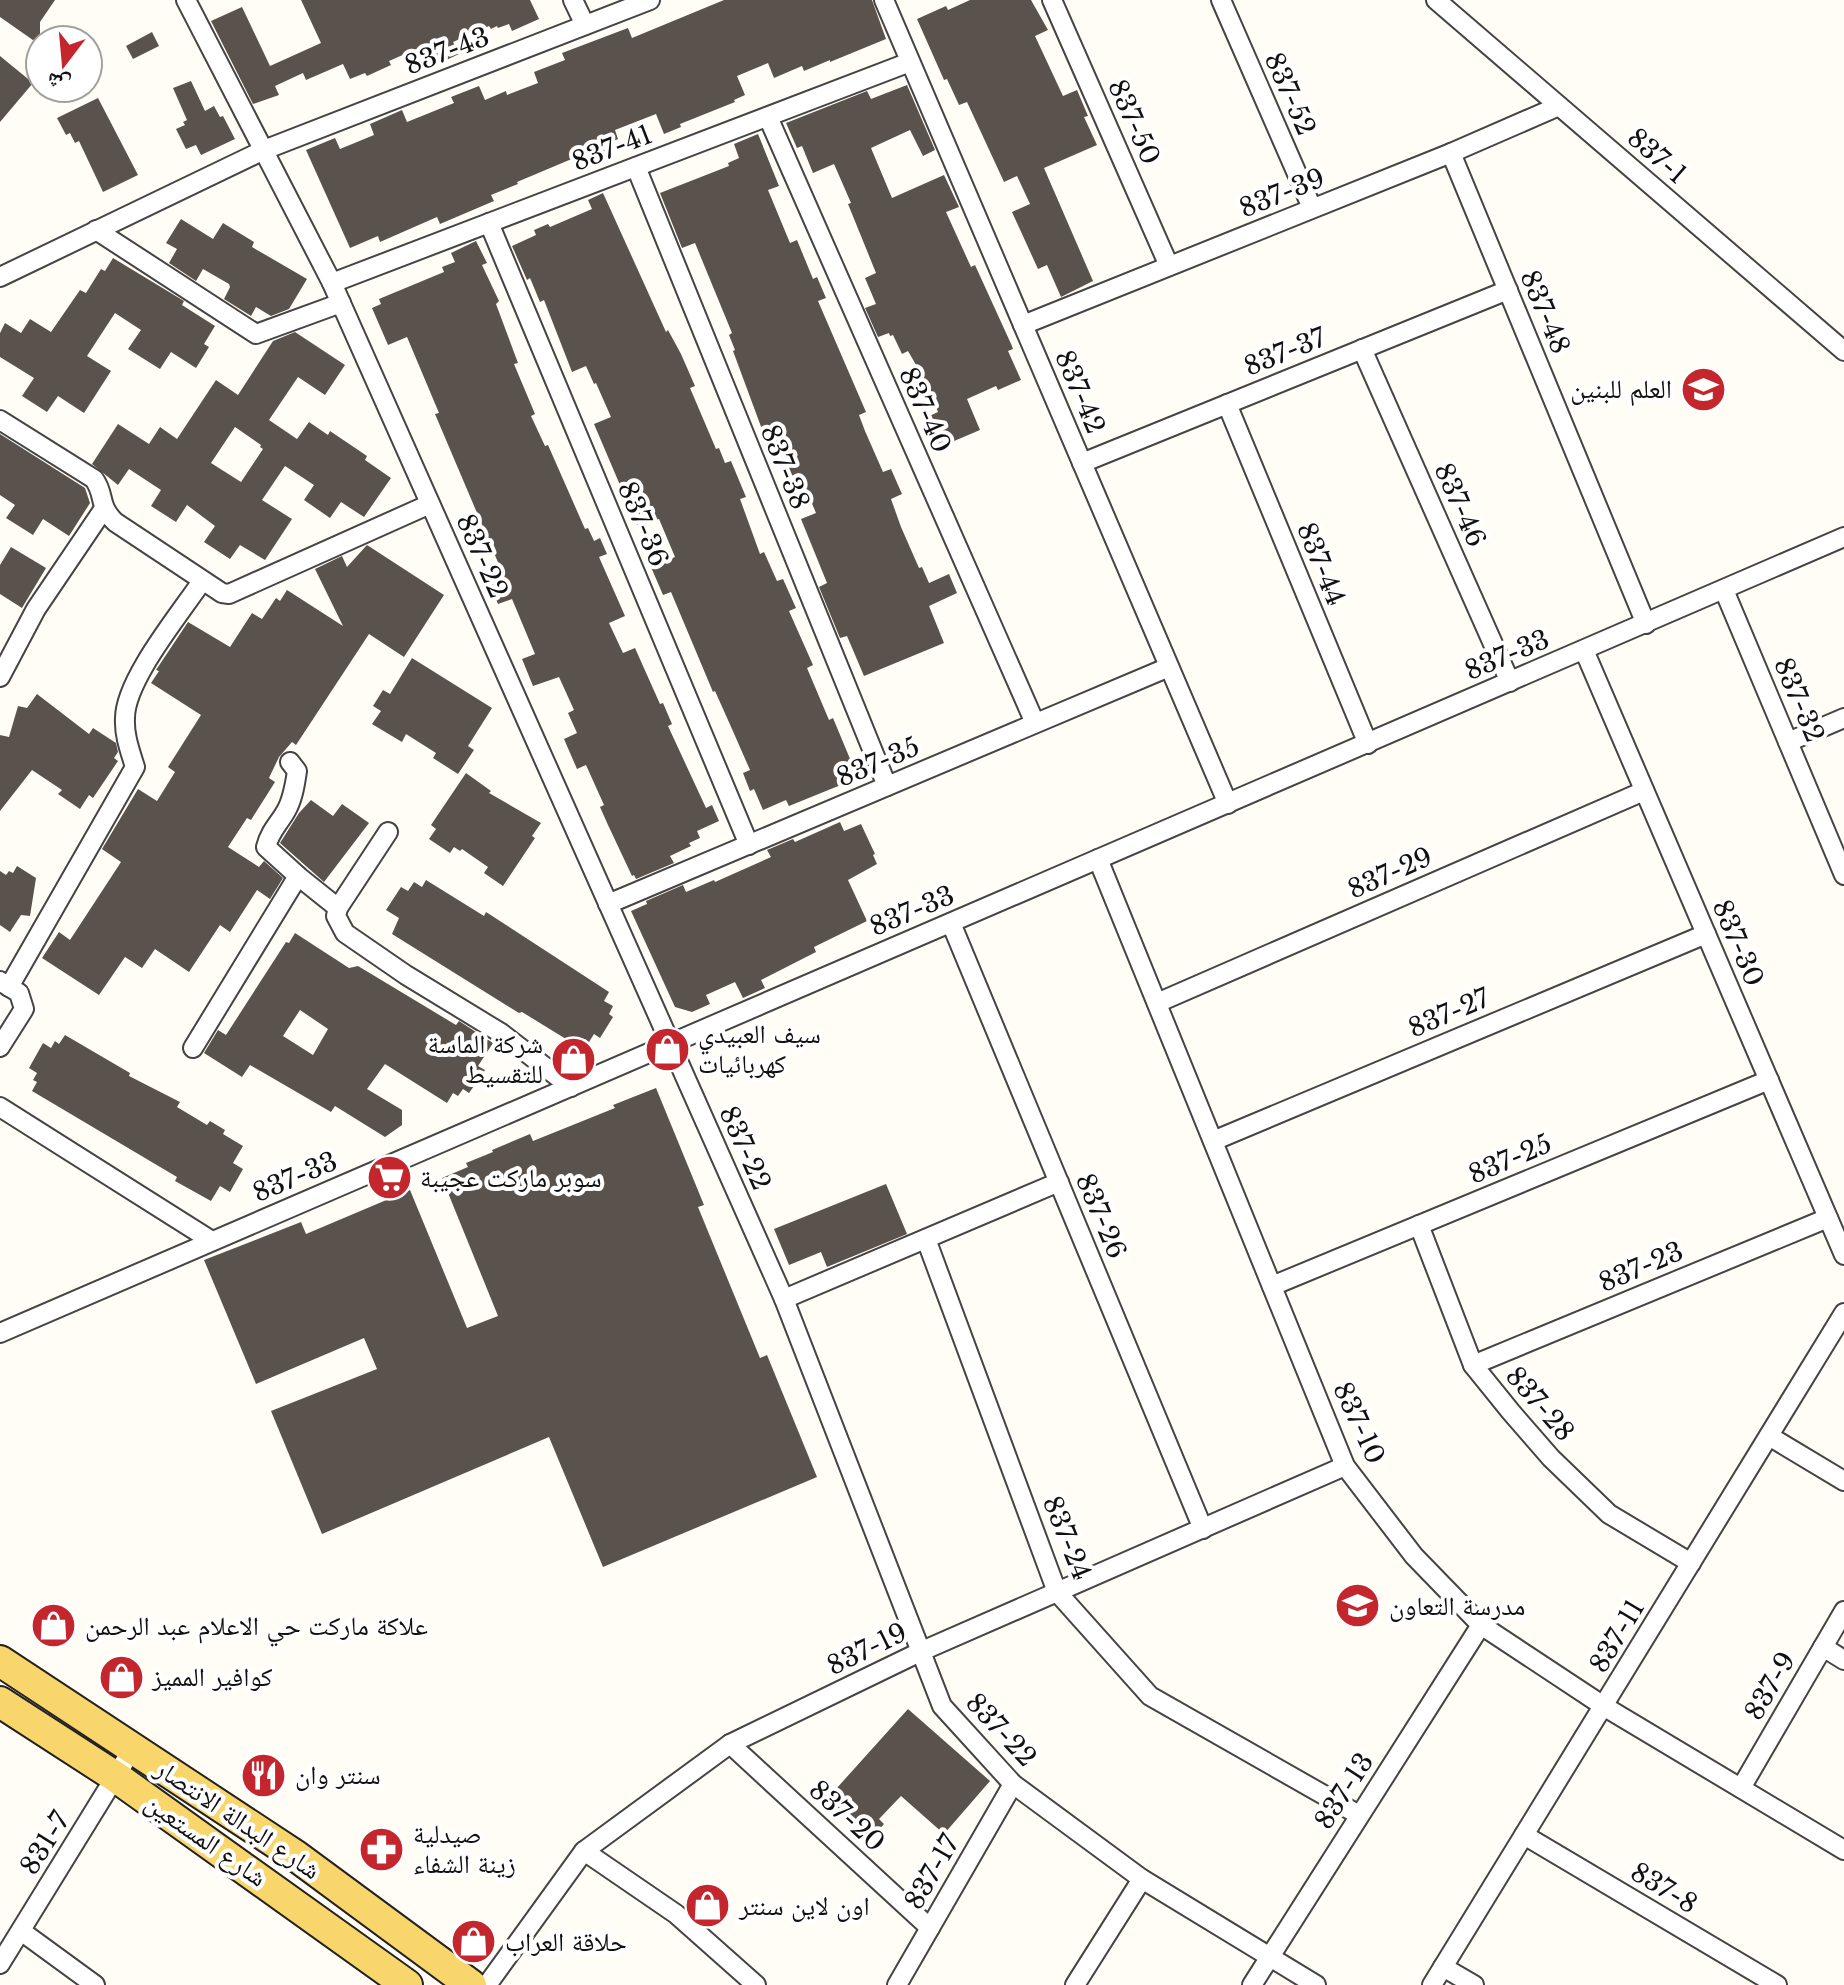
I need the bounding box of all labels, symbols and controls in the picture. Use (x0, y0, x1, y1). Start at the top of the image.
street label: 837-43 (400, 20, 494, 82)
north arrow (24, 24, 104, 104)
street label: 837-52 (1258, 48, 1322, 140)
text: ش (44, 67, 74, 99)
street label: 837-50 (1101, 75, 1167, 169)
street label: 837-41 (567, 118, 657, 178)
street label: 837-1 (1621, 122, 1693, 190)
street label: 837-39 (1235, 161, 1329, 225)
street label: 837-48 (1513, 266, 1577, 358)
street label: 837-37 (1239, 321, 1331, 383)
street label: 837-42 (1048, 345, 1112, 439)
street label: 837-40 (892, 362, 958, 458)
school or university icon: العلم للبنين (1679, 365, 1727, 413)
place label: العلم للبنين (1570, 373, 1672, 406)
street label: 837-38 (754, 420, 816, 514)
street label: 837-46 (1427, 458, 1493, 552)
street label: 837-36 (611, 477, 675, 571)
street label: 837-22 (449, 509, 515, 603)
street label: 837-44 (1290, 518, 1352, 610)
street label: 837-33 (1460, 623, 1554, 687)
street label: 837-32 (1767, 653, 1831, 747)
street label: 837-35 (832, 730, 924, 794)
street label: 837-29 (1343, 840, 1437, 906)
street label: 837-33 (865, 879, 959, 943)
street label: 837-30 (1705, 895, 1771, 991)
street label: 837-27 (1403, 981, 1495, 1044)
place label: سيف العبيدي كهربائيات (698, 1018, 821, 1080)
shop icon: سيف العبيدي كهربائيات (643, 1025, 691, 1073)
place label: شركة الماسة للتقسيط (428, 1028, 543, 1090)
shop icon: شركة الماسة للتقسيط (550, 1035, 598, 1083)
street label: 837-22 (712, 1101, 778, 1195)
street label: 837-25 (1464, 1127, 1556, 1191)
street label: 837-33 (248, 1145, 342, 1209)
supermarket icon: سوبر ماركت عجيبة (365, 1154, 413, 1202)
place label: سوبر ماركت عجيبة (420, 1162, 602, 1194)
street label: 837-26 (1069, 1169, 1133, 1263)
street label: 837-23 (1594, 1235, 1688, 1299)
street label: 837-28 (1499, 1360, 1581, 1448)
street label: 837-10 (1326, 1377, 1392, 1469)
street label: 837-24 (1036, 1491, 1098, 1585)
school or university icon: مدرسة التعاون (1334, 1582, 1382, 1630)
place label: مدرسة التعاون (1389, 1590, 1525, 1622)
street label: 837-11 (1583, 1594, 1651, 1678)
shop icon: علاكة ماركت حي الاعلام عبد الرحمن (30, 1602, 78, 1650)
place label: علاكة ماركت حي الاعلام عبد الرحمن (85, 1610, 428, 1647)
street label: 837-19 (822, 1616, 912, 1682)
street label: 837-9 (1738, 1646, 1802, 1726)
shop icon: كوافير المميز (97, 1653, 145, 1701)
place label: كوافير المميز (151, 1661, 273, 1693)
street label: 837-22 (959, 1687, 1043, 1773)
street label: 837-13 (1308, 1747, 1380, 1835)
street label: شارع البدالة الانتصار (148, 1751, 327, 1886)
restaurant icon: سنتر وان (240, 1751, 288, 1799)
place label: سنتر وان (295, 1759, 381, 1791)
street label: 837-20 (802, 1774, 892, 1858)
street label: شارع المستعين (139, 1786, 273, 1894)
street label: 831-7 (13, 1805, 77, 1880)
place label: صيدلية زينة الشفاء (413, 1818, 516, 1880)
pharmacy icon: صيدلية زينة الشفاء (358, 1825, 406, 1873)
street label: 837-17 (898, 1828, 967, 1915)
street label: 837-8 (1625, 1856, 1703, 1920)
shop icon: اون لاين سنتر (684, 1882, 732, 1930)
place label: اون لاين سنتر (738, 1890, 870, 1922)
shop icon: حلاقة العراب (450, 1918, 498, 1966)
place label: حلاقة العراب (505, 1926, 627, 1958)

